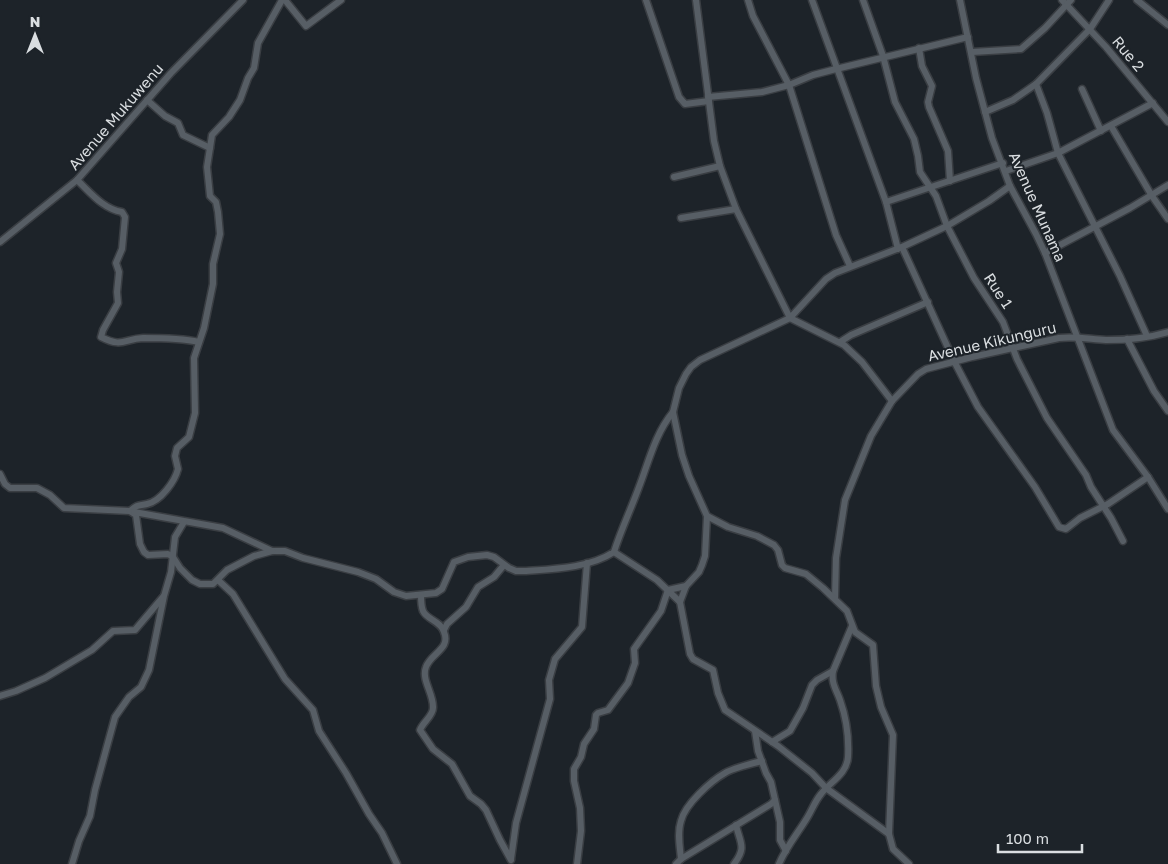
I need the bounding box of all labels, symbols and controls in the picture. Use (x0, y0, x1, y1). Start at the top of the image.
north arrow (10, 10, 60, 60)
text: N (30, 13, 40, 30)
street label: Rue 2 (1109, 32, 1149, 75)
street label: Avenue Mukuwenu (64, 59, 166, 173)
street label: Avenue Munama (1006, 149, 1070, 264)
street label: Rue 1 (981, 269, 1017, 312)
street label: Avenue Kikunguru (926, 318, 1058, 365)
scale bar (998, 822, 1082, 854)
text: 100 m (1006, 829, 1049, 847)

